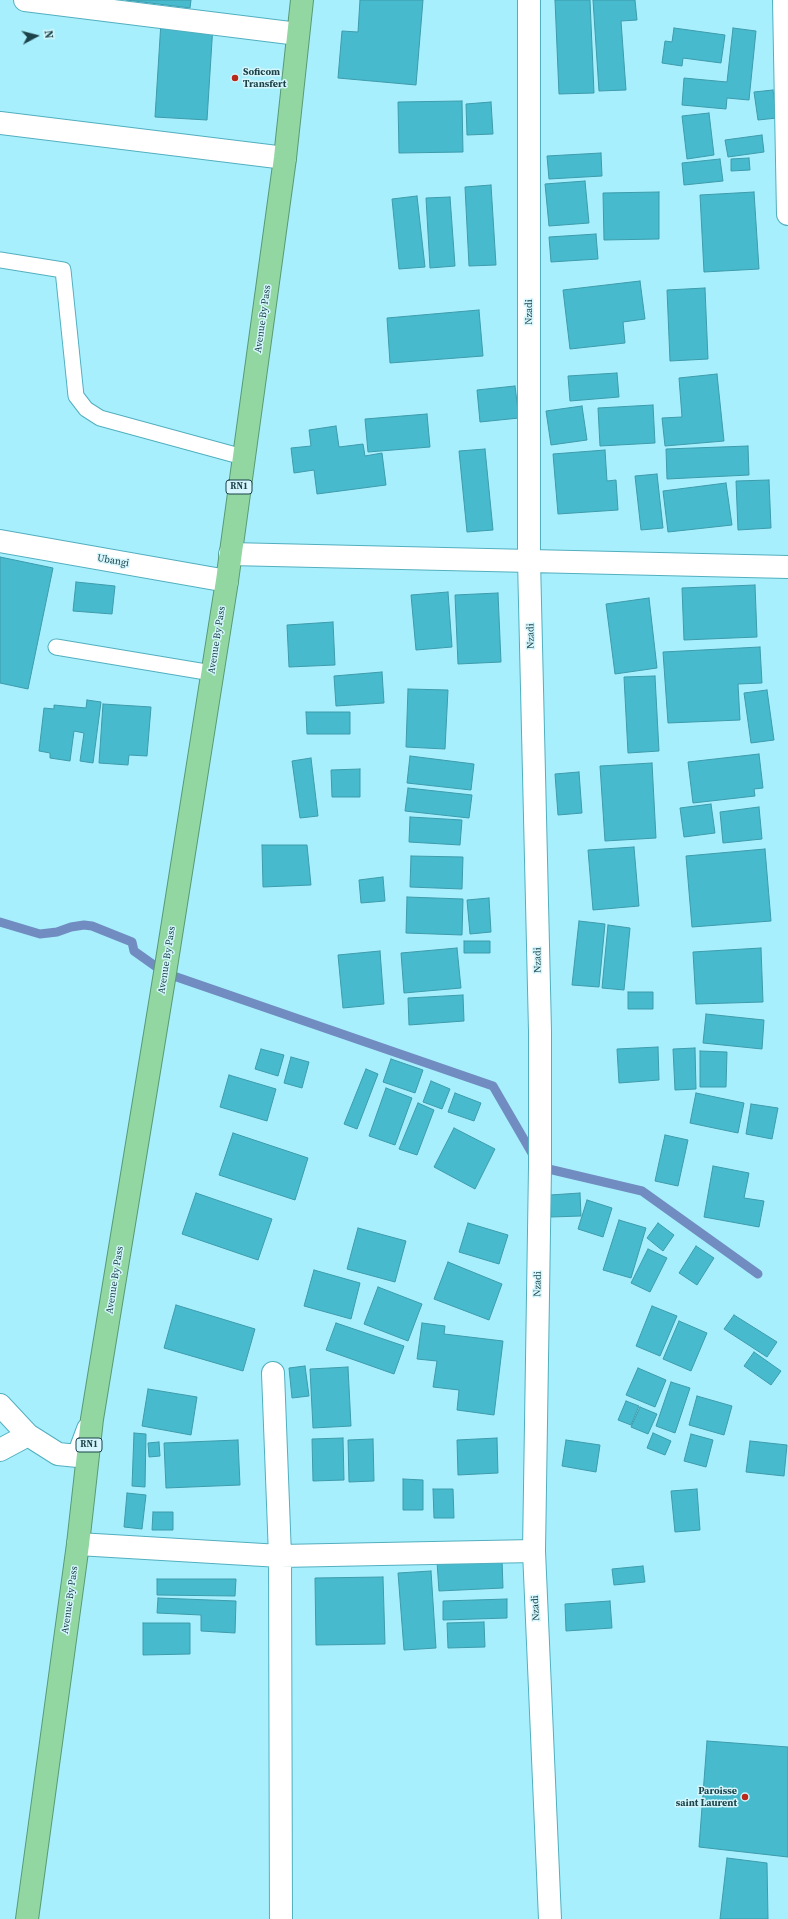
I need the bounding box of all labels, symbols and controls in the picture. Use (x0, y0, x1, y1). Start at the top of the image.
north arrow (16, 16, 56, 56)
text: N (40, 30, 56, 39)
place label: Soficom Transfert (243, 66, 286, 90)
marker: Soficom Transfert (230, 73, 240, 83)
street label: Avenue By Pass (252, 284, 274, 354)
street label: Nzadi (523, 299, 535, 325)
road number: RN1 (226, 480, 252, 494)
street label: Ubangi (96, 552, 130, 570)
street label: Avenue By Pass (206, 605, 228, 675)
street label: Nzadi (525, 623, 537, 649)
street label: Avenue By Pass (156, 925, 178, 995)
street label: Nzadi (532, 947, 544, 973)
street label: Avenue By Pass (104, 1245, 126, 1315)
street label: Nzadi (532, 1271, 544, 1297)
road number: RN1 (76, 1438, 102, 1452)
street label: Avenue By Pass (59, 1565, 81, 1635)
street label: Nzadi (529, 1595, 543, 1621)
place label: Paroisse saint Laurent (676, 1785, 737, 1808)
marker: Paroisse saint Laurent (740, 1792, 750, 1802)

